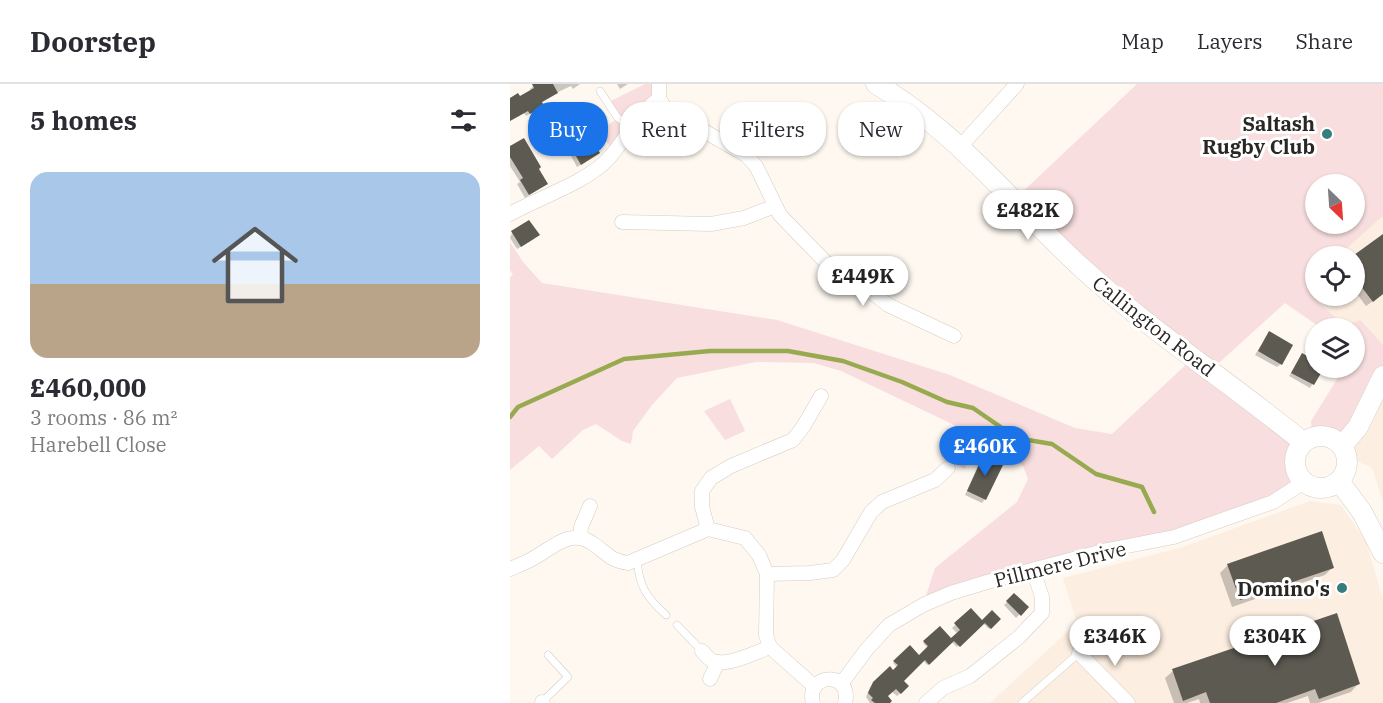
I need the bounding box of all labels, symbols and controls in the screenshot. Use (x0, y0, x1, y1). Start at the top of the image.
text: Doorstep (30, 23, 156, 60)
text: Map (1121, 27, 1164, 55)
text: Layers (1197, 27, 1263, 55)
text: Share (1296, 27, 1353, 55)
chip: Buy (528, 102, 608, 156)
chip: Rent (620, 102, 708, 156)
chip: Filters (720, 102, 826, 156)
chip: New (838, 102, 924, 156)
text: 5 homes (30, 103, 137, 137)
icon: filters (447, 104, 480, 137)
place label: Saltash Rugby Club (1202, 110, 1315, 160)
marker: Saltash Rugby Club (1320, 127, 1334, 141)
north arrow (1305, 174, 1365, 234)
map controls (1305, 174, 1365, 378)
pin: £482K (986, 190, 1070, 241)
text: £482K (996, 196, 1060, 223)
icon: home (201, 211, 309, 319)
button: locate (1305, 246, 1365, 306)
pin: £449K (821, 256, 905, 307)
text: £449K (831, 262, 895, 289)
street label: Callington Road (1087, 269, 1221, 383)
button: layers (1305, 318, 1365, 378)
text: £460,000 (30, 370, 146, 404)
text: 3 rooms · 86 m² (30, 404, 177, 431)
pin: £460K (943, 426, 1027, 477)
text: Harebell Close (30, 431, 167, 458)
text: £460K (953, 432, 1017, 459)
street label: Pillmere Drive (991, 535, 1129, 593)
place label: Domino's (1237, 575, 1330, 602)
marker: Domino's (1335, 581, 1349, 595)
pin: £346K (1073, 616, 1157, 667)
pin: £304K (1233, 616, 1317, 667)
text: £346K (1083, 622, 1147, 649)
text: £304K (1243, 622, 1307, 649)

